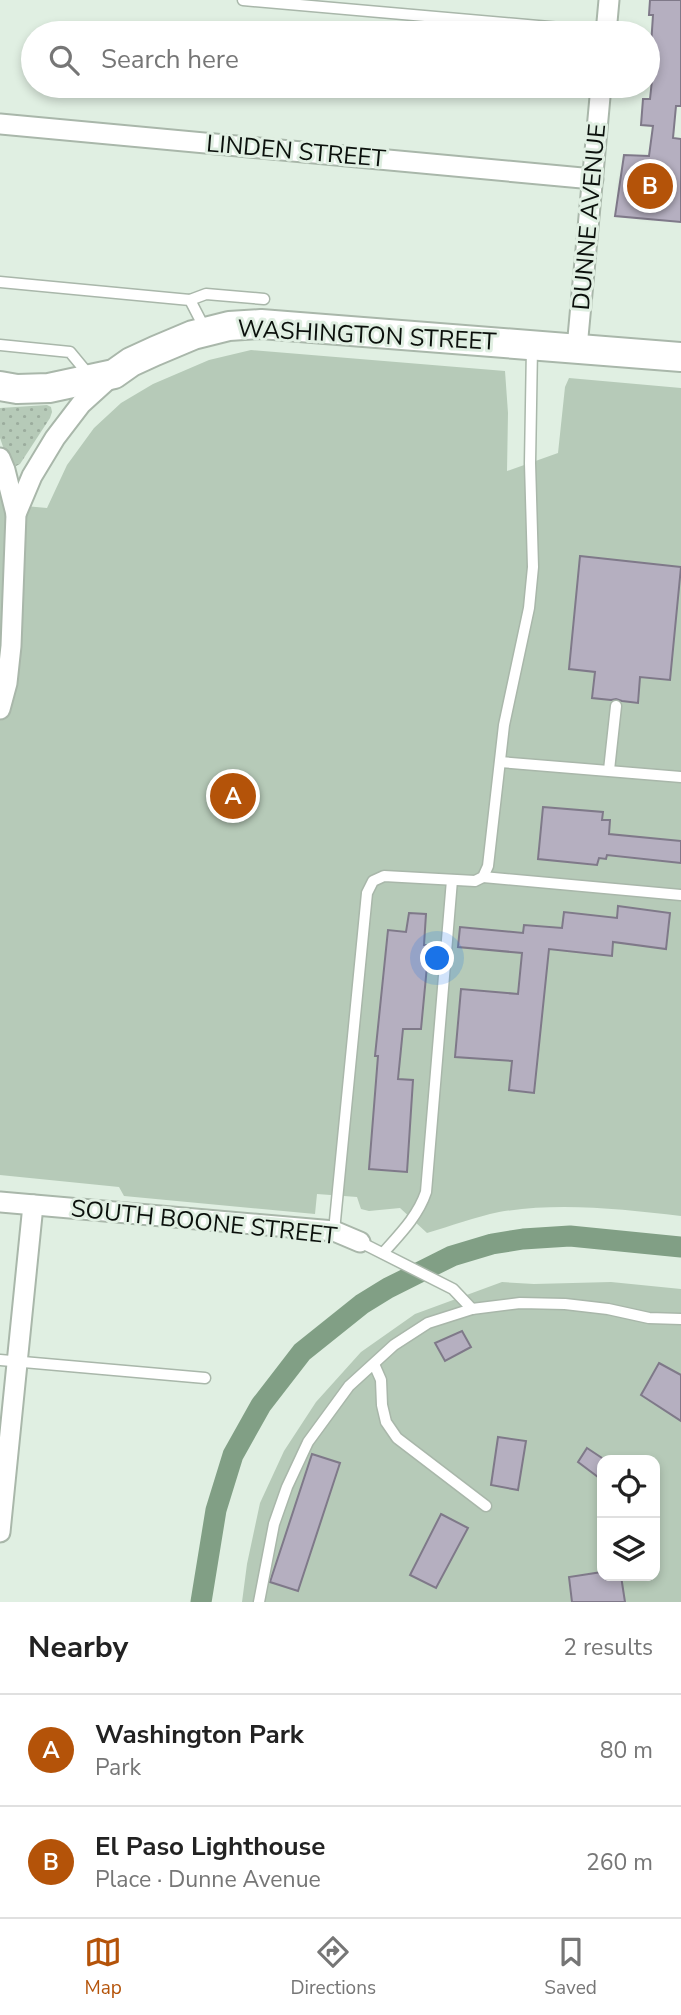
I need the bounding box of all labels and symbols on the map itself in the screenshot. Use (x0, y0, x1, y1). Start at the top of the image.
street label: DUNNE AVENUE (565, 123, 613, 311)
street label: LINDEN STREET (205, 127, 387, 175)
pin: B (627, 160, 673, 212)
street label: WASHINGTON STREET (237, 312, 498, 358)
pin: A (210, 770, 256, 822)
your location (420, 941, 454, 975)
street label: SOUTH BOONE STREET (69, 1192, 339, 1252)

